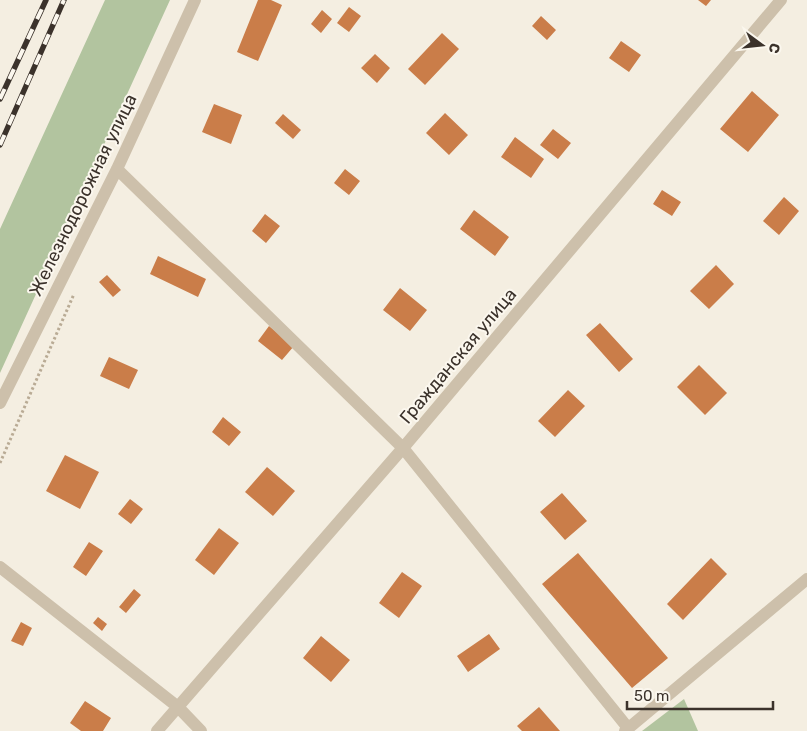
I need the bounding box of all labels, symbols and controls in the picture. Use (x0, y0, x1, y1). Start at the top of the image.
north arrow (737, 20, 787, 70)
text: С (765, 41, 784, 55)
street label: Железнодорожная улица (24, 90, 142, 300)
street label: Гражданская улица (395, 284, 521, 428)
scale bar (627, 678, 773, 710)
text: 50 m (634, 687, 669, 705)

